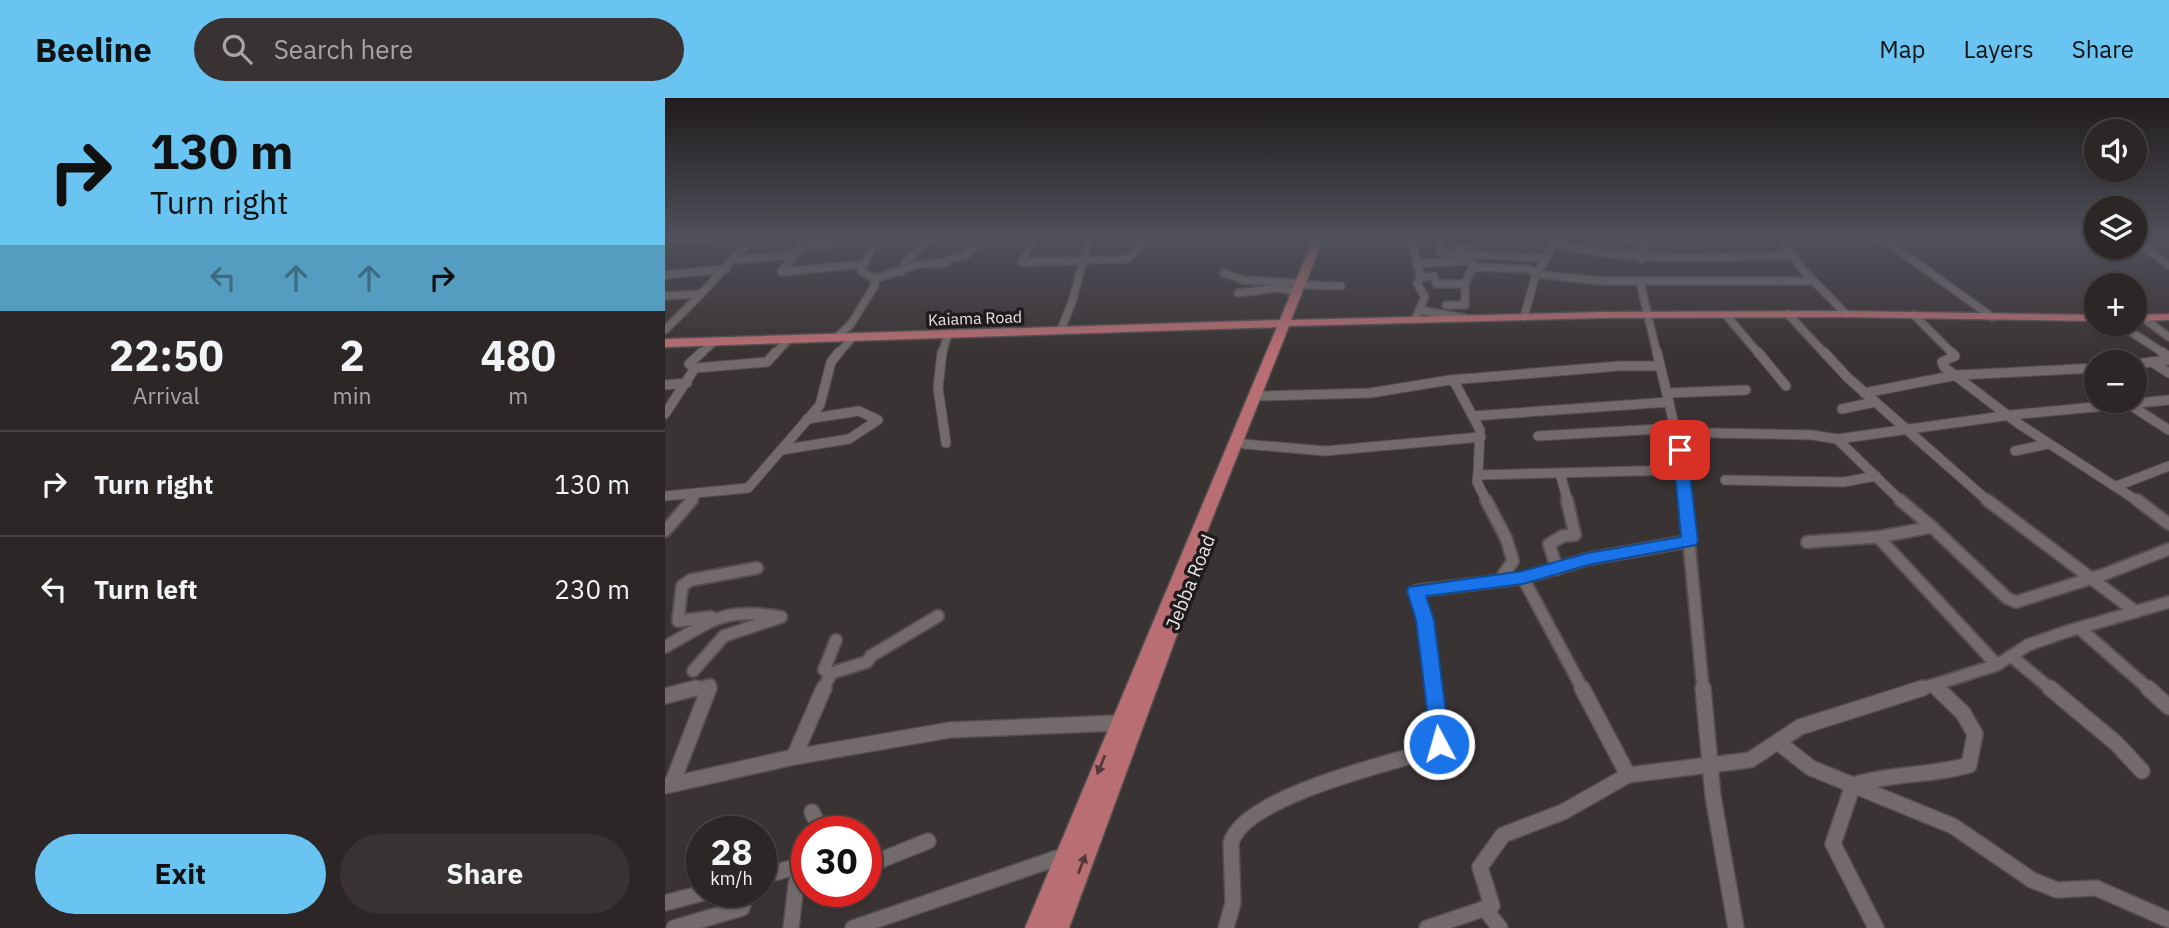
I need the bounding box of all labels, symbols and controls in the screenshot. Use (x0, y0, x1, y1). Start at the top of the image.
search box (194, 18, 684, 81)
text: Beeline (35, 28, 152, 71)
icon: search (218, 30, 256, 68)
text: Search here (274, 32, 413, 66)
text: Map (1879, 33, 1926, 65)
text: Layers (1964, 33, 2034, 65)
text: Share (2072, 33, 2134, 65)
text: 130 m (150, 119, 294, 182)
map controls (2084, 119, 2147, 413)
button: sound (2084, 119, 2147, 182)
icon: right (35, 126, 126, 217)
text: Turn right (150, 181, 288, 223)
button: layers (2084, 196, 2147, 259)
icon: left (204, 259, 242, 297)
icon: ahead (277, 259, 315, 297)
icon: ahead (350, 259, 388, 297)
icon: right (423, 259, 461, 297)
button: + (2084, 273, 2147, 336)
street label: Kaiama Road (928, 306, 1022, 330)
text: 22:50 (109, 328, 224, 383)
text: 2 (339, 328, 365, 383)
text: 480 (480, 328, 556, 383)
button: − (2084, 350, 2147, 413)
text: Arrival (133, 380, 200, 410)
text: min (333, 380, 371, 410)
text: m (508, 380, 528, 410)
pin (1650, 420, 1710, 480)
icon: arrive (1661, 431, 1699, 469)
icon: right (35, 465, 73, 503)
text: Turn right (94, 467, 213, 501)
text: 130 m (554, 467, 630, 501)
street label: Jebba Road (1160, 531, 1220, 633)
icon: left (35, 570, 73, 608)
text: Turn left (94, 572, 197, 606)
text: 230 m (554, 572, 630, 606)
position arrow (1402, 707, 1476, 781)
one-way arrow (1096, 755, 1107, 776)
speed limit sign: 30 (791, 816, 882, 907)
text: 28 (710, 829, 753, 875)
button: Exit (35, 834, 326, 914)
button: Share (340, 834, 630, 914)
one-way arrow (1077, 854, 1088, 875)
text: km/h (710, 867, 753, 890)

